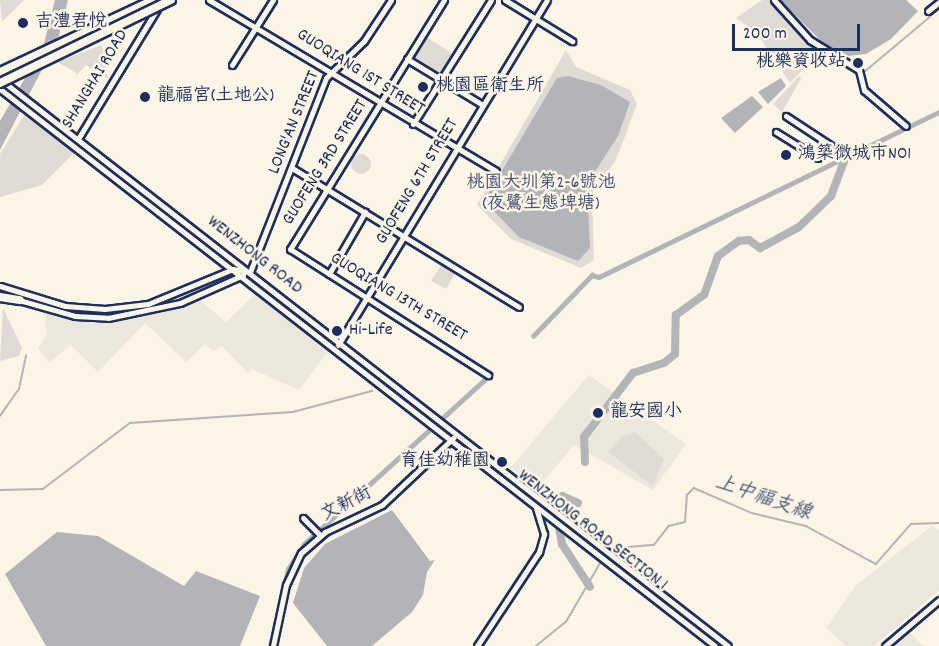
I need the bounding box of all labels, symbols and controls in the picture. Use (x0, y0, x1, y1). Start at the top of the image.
place label: 吉澧君悅 (35, 12, 107, 34)
scale bar (735, 12, 862, 50)
marker: 吉澧君悅 (16, 16, 30, 30)
text: 200 m (743, 22, 787, 47)
street label: GUOQIANG 1ST STREET (292, 25, 428, 121)
street label: SHANGHAI ROAD (58, 26, 134, 134)
place label: 桃樂資收站 (756, 52, 846, 74)
marker: 桃樂資收站 (851, 56, 865, 70)
street label: LONG'AN STREET (264, 68, 326, 178)
place label: 桃園區衛生所 (436, 76, 544, 98)
marker: 桃園區衛生所 (414, 78, 432, 96)
place label: 龍福宮(土地公) (157, 86, 274, 108)
marker: 龍福宮(土地公) (138, 90, 152, 104)
street label: GUOFENG 3RD STREET (279, 96, 373, 230)
street label: GUOFENG 6TH STREET (372, 115, 464, 249)
place label: 鴻築微城市NO1 (798, 144, 911, 166)
marker: 鴻築微城市NO1 (779, 148, 793, 162)
park label: 桃園大圳第2-6號池 (夜鷺生態埤塘) (467, 174, 615, 216)
street label: WENZHONG ROAD (202, 212, 306, 300)
street label: GUOQIANG 13TH STREET (326, 249, 470, 347)
place label: Hi-Life (349, 320, 393, 342)
marker: Hi-Life (330, 324, 344, 338)
place label: 龍安國小 (610, 402, 682, 424)
marker: 龍安國小 (591, 406, 605, 420)
place label: 育佳幼稚園 (400, 451, 490, 473)
marker: 育佳幼稚園 (495, 455, 509, 469)
street label: WENZHONG ROAD SECTION 1 (513, 466, 671, 596)
water label: 上中福支線 (712, 471, 814, 527)
street label: 文新街 (318, 483, 376, 527)

